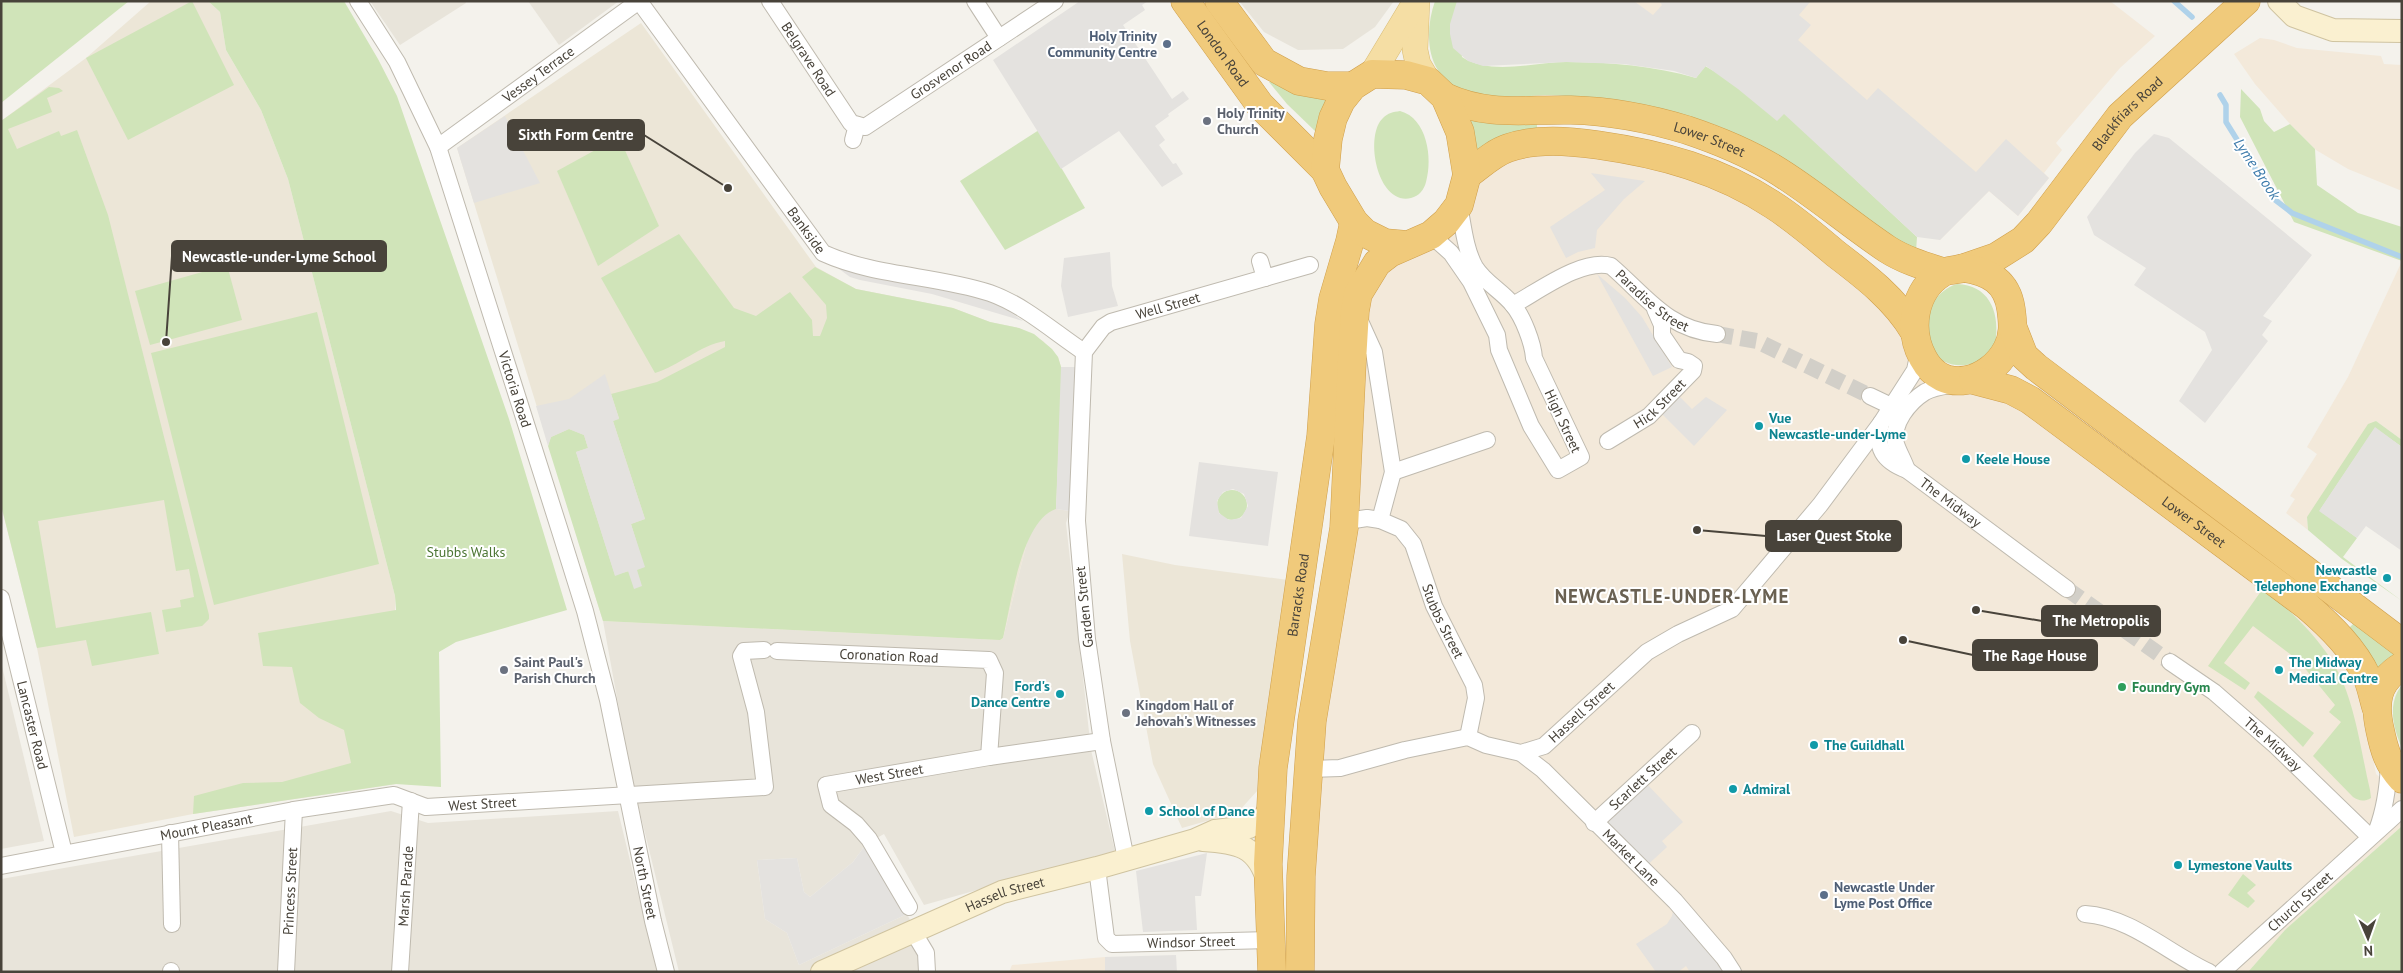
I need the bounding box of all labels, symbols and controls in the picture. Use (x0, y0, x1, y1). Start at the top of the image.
street label: London Road (1193, 17, 1253, 91)
street label: Belgrave Road (777, 19, 840, 100)
place label: Holy Trinity Community Centre (1048, 27, 1157, 61)
street label: Grosvenor Road (907, 37, 995, 104)
marker: Holy Trinity Community Centre (1161, 38, 1173, 50)
street label: Vessey Terrace (498, 42, 578, 107)
street label: Blackfriars Road (2088, 72, 2167, 154)
place label: Holy Trinity Church (1217, 104, 1285, 138)
marker: Holy Trinity Church (1201, 115, 1213, 127)
street label: Lower Street (1672, 118, 1748, 161)
callout: Sixth Form Centre (508, 120, 644, 150)
text: Sixth Form Centre (518, 125, 634, 144)
water label: Lyme Brook (2230, 134, 2286, 204)
street label: Bankside (783, 203, 830, 257)
callout: Newcastle-under-Lyme School (172, 241, 386, 271)
text: Newcastle-under-Lyme School (182, 247, 377, 266)
street label: Paradise Street (1612, 266, 1692, 336)
street label: Well Street (1134, 288, 1202, 323)
street label: Victoria Road (494, 348, 536, 430)
street label: Hick Street (1630, 375, 1690, 432)
street label: High Street (1541, 386, 1586, 456)
place label: Vue Newcastle-under-Lyme (1768, 409, 1906, 443)
marker: Vue Newcastle-under-Lyme (1753, 420, 1765, 432)
place label: Keele House (1976, 450, 2050, 468)
marker: Keele House (1960, 453, 1972, 465)
street label: The Midway (1916, 474, 1985, 532)
street label: Lower Street (2158, 492, 2230, 552)
callout: Laser Quest Stoke (1766, 521, 1901, 551)
text: Laser Quest Stoke (1776, 526, 1892, 545)
park label: Stubbs Walks (427, 543, 506, 561)
street label: Barracks Road (1283, 552, 1313, 638)
place label: Newcastle Telephone Exchange (2254, 561, 2377, 595)
street label: Garden Street (1071, 565, 1097, 649)
marker: Newcastle Telephone Exchange (2381, 572, 2393, 584)
street label: Stubbs Street (1418, 582, 1468, 662)
district label: NEWCASTLE-UNDER-LYME (1555, 584, 1789, 608)
callout: The Metropolis (2042, 606, 2160, 636)
text: The Metropolis (2052, 611, 2150, 630)
callout: The Rage House (1973, 640, 2097, 670)
street label: Coronation Road (839, 645, 939, 667)
text: The Rage House (1983, 646, 2087, 665)
place label: Saint Paul's Parish Church (514, 653, 596, 687)
place label: The Midway Medical Centre (2289, 653, 2378, 687)
marker: Saint Paul's Parish Church (498, 664, 510, 676)
marker: The Midway Medical Centre (2273, 664, 2285, 676)
place label: Ford's Dance Centre (971, 677, 1050, 711)
street label: Hassell Street (1545, 677, 1618, 747)
place label: Foundry Gym (2132, 678, 2210, 696)
street label: Lancaster Road (13, 679, 52, 771)
marker: Foundry Gym (2116, 681, 2128, 693)
marker: Ford's Dance Centre (1054, 688, 1066, 700)
place label: Kingdom Hall of Jehovah's Witnesses (1135, 696, 1256, 730)
marker: Kingdom Hall of Jehovah's Witnesses (1120, 707, 1132, 719)
street label: The Midway (2240, 713, 2306, 776)
place label: The Guildhall (1824, 736, 1905, 754)
marker: The Guildhall (1808, 739, 1820, 751)
street label: Scarlett Street (1605, 743, 1680, 814)
street label: West Street (854, 759, 925, 789)
place label: Admiral (1743, 780, 1791, 798)
marker: Admiral (1727, 783, 1739, 795)
street label: West Street (448, 793, 517, 815)
place label: School of Dance (1159, 802, 1255, 820)
marker: School of Dance (1143, 805, 1155, 817)
street label: Mount Pleasant (159, 809, 254, 844)
street label: Market Lane (1599, 825, 1664, 890)
street label: Marsh Parade (394, 845, 417, 927)
street label: North Street (629, 845, 661, 921)
street label: Princess Street (279, 846, 301, 936)
place label: Lymestone Vaults (2188, 856, 2292, 874)
marker: Lymestone Vaults (2172, 859, 2184, 871)
street label: Church Street (2264, 867, 2336, 936)
street label: Hassell Street (962, 873, 1047, 916)
place label: Newcastle Under Lyme Post Office (1834, 878, 1935, 912)
marker: Newcastle Under Lyme Post Office (1818, 889, 1830, 901)
north arrow (2343, 913, 2393, 963)
street label: Windsor Street (1147, 932, 1236, 952)
text: N (2364, 942, 2373, 960)

